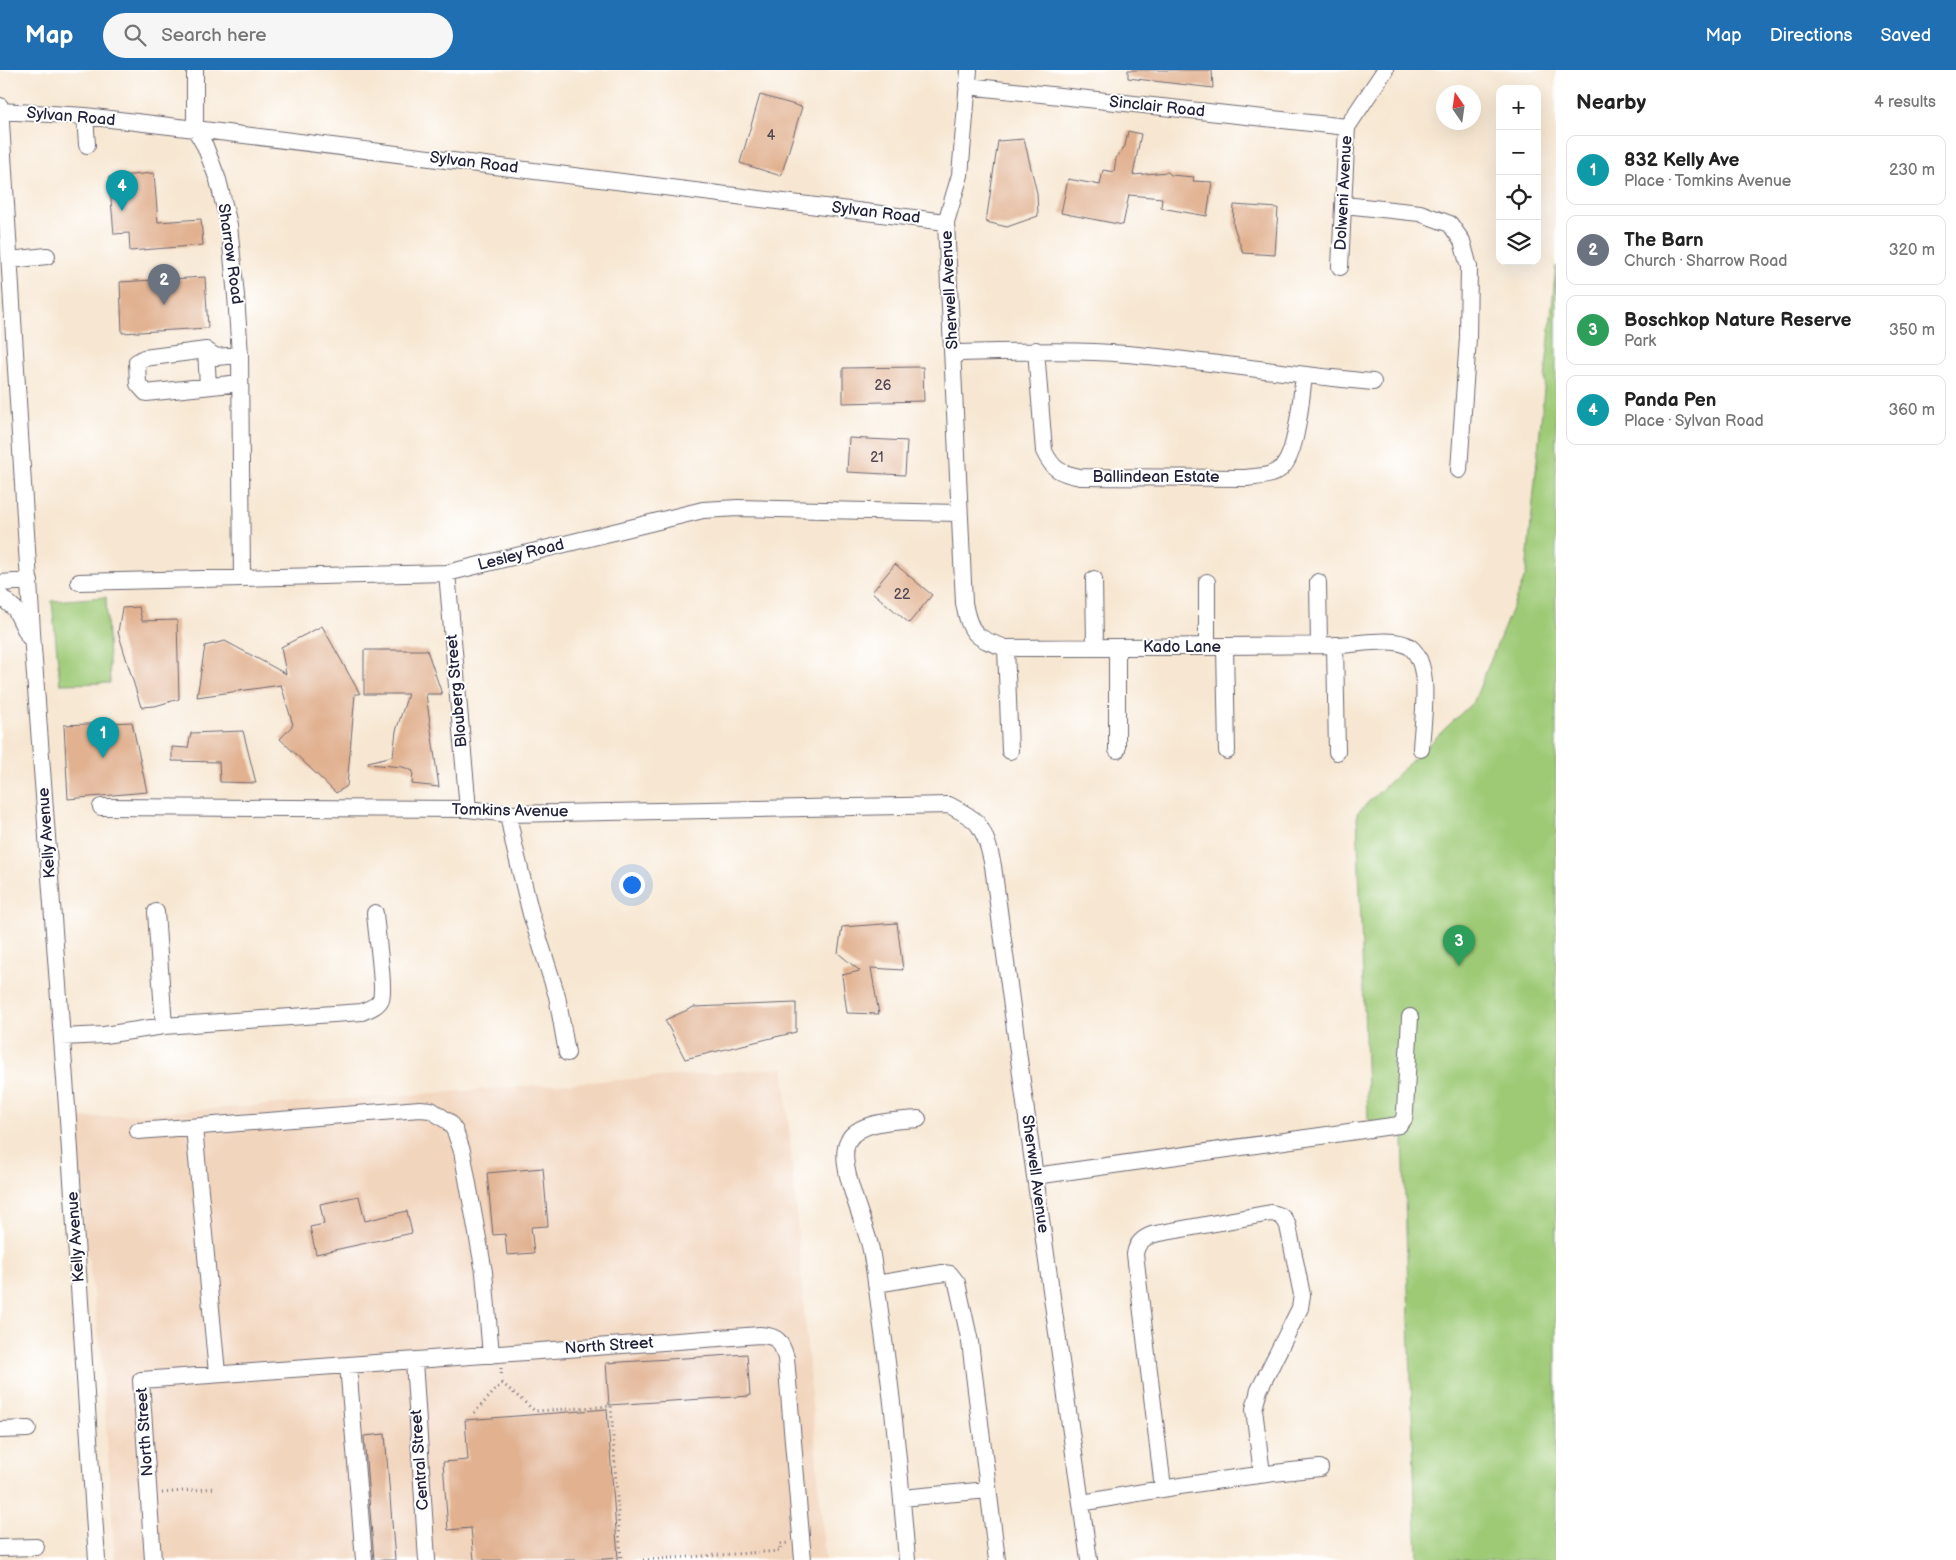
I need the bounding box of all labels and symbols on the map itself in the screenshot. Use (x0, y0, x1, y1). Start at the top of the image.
north arrow (1436, 85, 1481, 130)
street label: Sinclair Road (1108, 93, 1206, 121)
street label: Sylvan Road (26, 104, 116, 130)
house number: 4 (767, 127, 776, 144)
street label: Dolweni Avenue (1332, 135, 1357, 251)
street label: Sylvan Road (429, 148, 519, 178)
pin: 4 (106, 170, 138, 211)
street label: Sylvan Road (831, 198, 921, 228)
street label: Sharrow Road (214, 202, 246, 306)
street label: Sherwell Avenue (937, 230, 963, 350)
pin: 2 (148, 264, 180, 305)
house number: 26 (875, 377, 892, 394)
house number: 21 (870, 449, 884, 466)
street label: Ballindean Estate (1093, 468, 1220, 487)
street label: Lesley Road (476, 535, 566, 575)
house number: 22 (894, 586, 911, 603)
street label: Blouberg Street (443, 634, 471, 748)
street label: Kado Lane (1143, 638, 1222, 657)
pin: 1 (87, 717, 119, 758)
street label: Kelly Avenue (34, 786, 60, 879)
street label: Tomkins Avenue (451, 800, 569, 822)
your location (619, 872, 645, 898)
pin: 3 (1443, 925, 1475, 966)
street label: Sherwell Avenue (1017, 1114, 1053, 1235)
street label: Kelly Avenue (63, 1190, 89, 1283)
street label: North Street (564, 1333, 654, 1359)
street label: North Street (132, 1387, 158, 1477)
street label: Central Street (407, 1409, 433, 1511)

